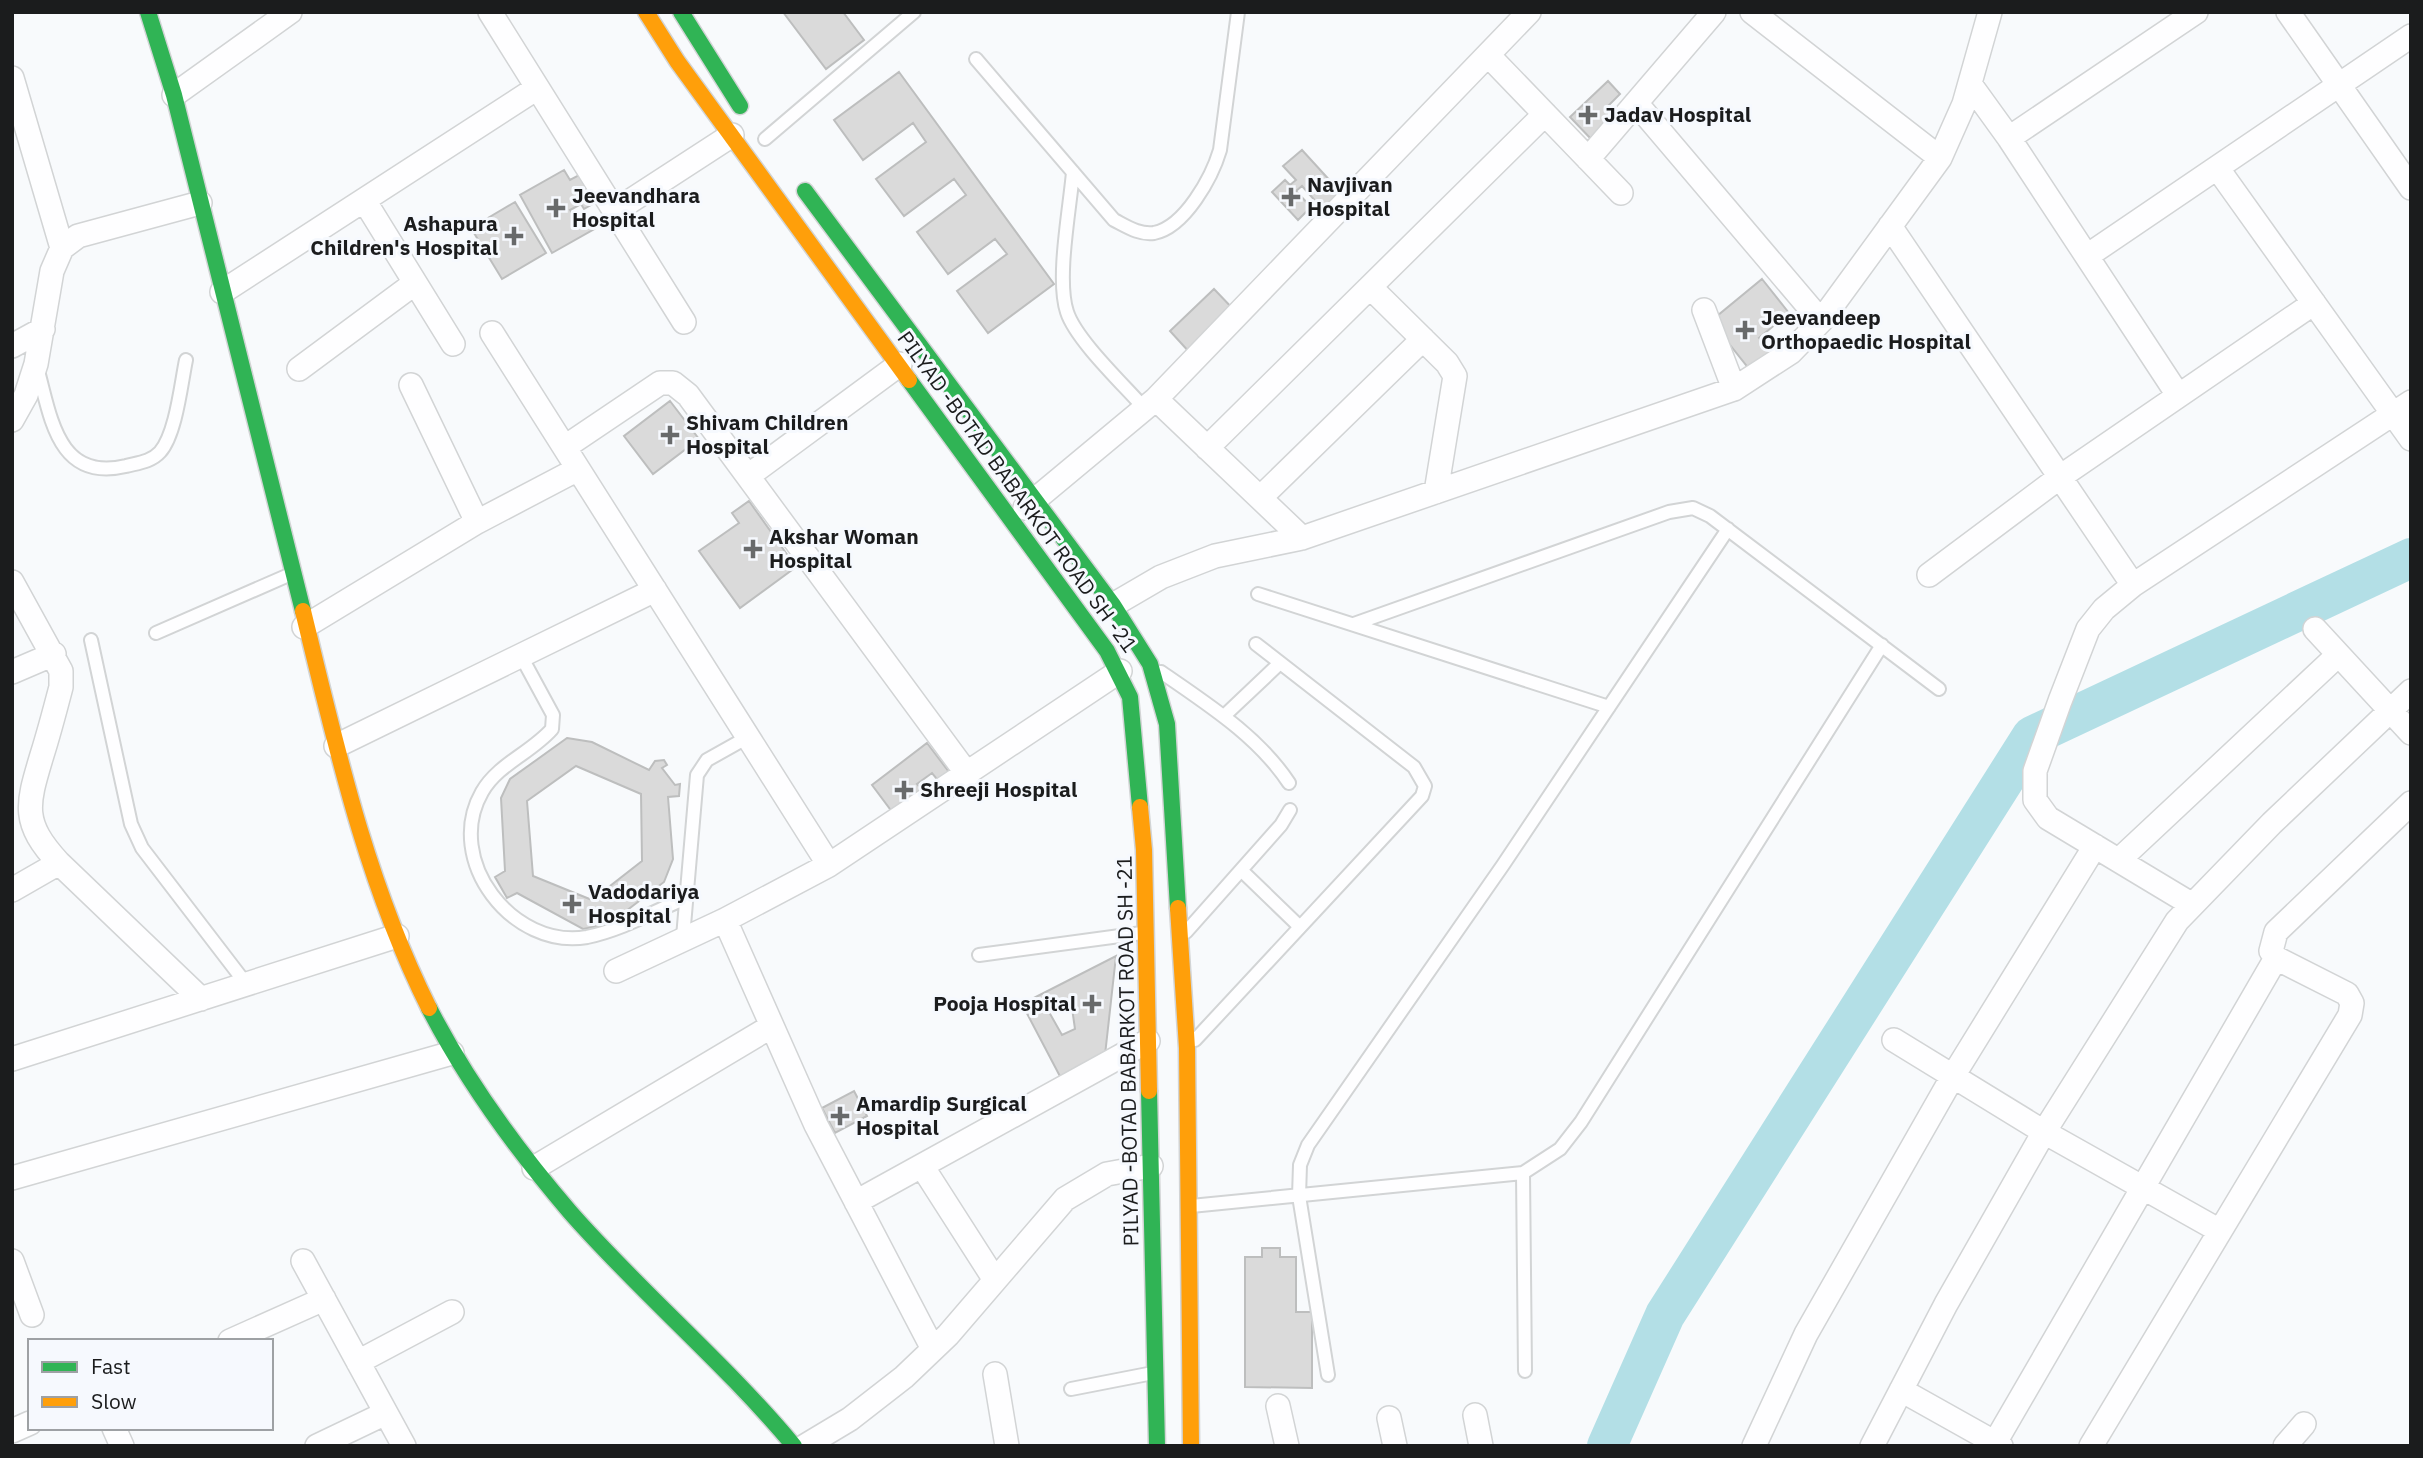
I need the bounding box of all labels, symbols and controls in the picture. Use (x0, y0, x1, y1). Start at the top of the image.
place label: Jadav Hospital (1604, 100, 1751, 128)
marker: Jadav Hospital (1578, 105, 1598, 125)
place label: Navjivan Hospital (1307, 170, 1393, 222)
place label: Jeevandhara Hospital (572, 181, 700, 233)
marker: Navjivan Hospital (1281, 187, 1301, 207)
marker: Jeevandhara Hospital (546, 198, 566, 218)
place label: Ashapura Children's Hospital (310, 209, 498, 261)
marker: Ashapura Children's Hospital (504, 226, 524, 246)
place label: Jeevandeep Orthopaedic Hospital (1761, 303, 1971, 355)
marker: Jeevandeep Orthopaedic Hospital (1735, 320, 1755, 340)
street label: PILYAD -BOTAD BABARKOT ROAD SH -21 (892, 325, 1144, 658)
place label: Shivam Children Hospital (686, 408, 848, 460)
marker: Shivam Children Hospital (660, 425, 680, 445)
place label: Akshar Woman Hospital (769, 522, 919, 574)
marker: Akshar Woman Hospital (743, 539, 763, 559)
place label: Shreeji Hospital (920, 775, 1077, 803)
marker: Shreeji Hospital (894, 780, 914, 800)
street label: PILYAD -BOTAD BABARKOT ROAD SH -21 (1110, 855, 1144, 1247)
place label: Vadodariya Hospital (588, 877, 699, 929)
marker: Vadodariya Hospital (562, 894, 582, 914)
place label: Pooja Hospital (933, 989, 1076, 1017)
marker: Pooja Hospital (1082, 994, 1102, 1014)
place label: Amardip Surgical Hospital (856, 1089, 1027, 1141)
marker: Amardip Surgical Hospital (830, 1106, 850, 1126)
legend (28, 1339, 273, 1430)
text: Fast (91, 1352, 131, 1380)
text: Slow (91, 1387, 137, 1415)

